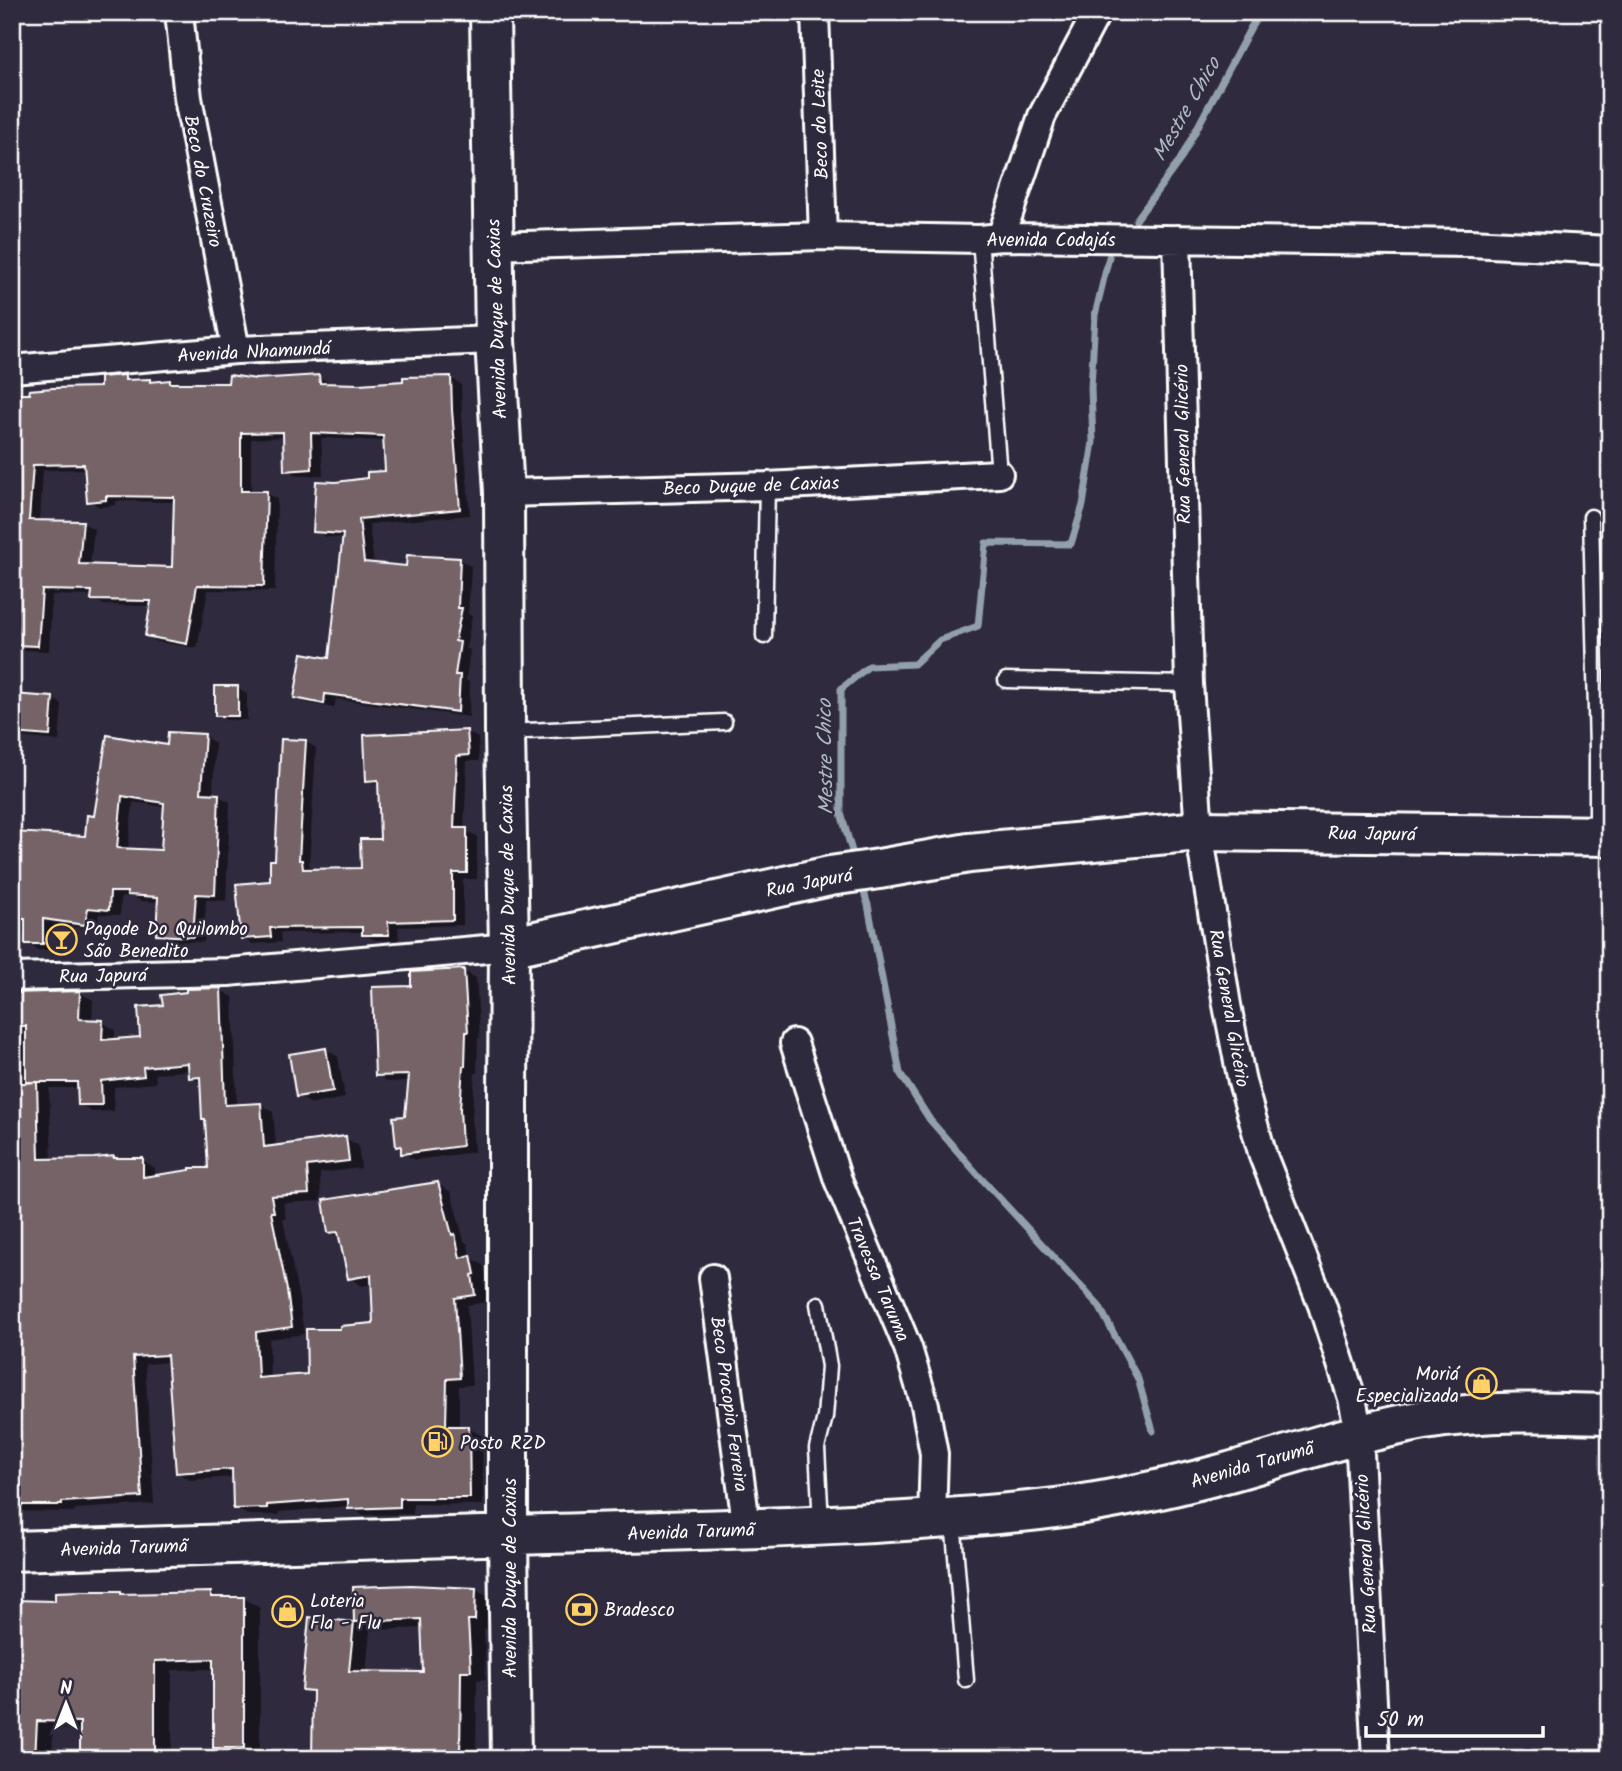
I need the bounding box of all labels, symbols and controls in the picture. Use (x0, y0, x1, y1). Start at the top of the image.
water label: Mestre Chico (1144, 50, 1231, 168)
street label: Beco do Leite (804, 68, 838, 180)
street label: Beco do Cruzeiro (175, 113, 230, 250)
street label: Avenida Duque de Caxias (480, 218, 516, 419)
street label: Avenida Codajás (986, 226, 1116, 256)
street label: Avenida Nhamundá (177, 334, 334, 372)
street label: Rua General Glicério (1168, 364, 1200, 524)
street label: Beco Duque de Caxias (662, 469, 840, 505)
water label: Mestre Chico (809, 697, 844, 815)
street label: Avenida Duque de Caxias (492, 785, 526, 985)
street label: Rua Japurá (1328, 819, 1418, 851)
street label: Rua Japurá (763, 860, 857, 907)
place label: Pagode Do Quilombo São Benedito (84, 915, 248, 967)
bar icon: Pagode Do Quilombo São Benedito (44, 922, 78, 956)
street label: Rua General Glicério (1199, 927, 1257, 1090)
street label: Rua Japurá (59, 961, 149, 993)
street label: Travessa Taruma (837, 1213, 917, 1347)
street label: Beco Procopio Ferreira (701, 1315, 755, 1494)
place label: Moriá Especializada (1355, 1360, 1461, 1412)
shop icon: Moriá Especializada (1465, 1367, 1499, 1401)
fuel station icon: Posto RZD (420, 1425, 454, 1459)
place label: Posto RZD (460, 1429, 546, 1459)
street label: Avenida Tarumã (1187, 1433, 1320, 1498)
street label: Rua General Glicério (1348, 1473, 1386, 1635)
street label: Avenida Duque de Caxias (496, 1478, 526, 1678)
street label: Avenida Tarumã (627, 1516, 757, 1550)
street label: Avenida Tarumã (60, 1532, 190, 1566)
place label: Loteria Fla - Flu (310, 1587, 381, 1639)
bank icon: Bradesco (564, 1592, 598, 1626)
shop icon: Loteria Fla - Flu (270, 1594, 304, 1628)
place label: Bradesco (604, 1596, 675, 1626)
north arrow (32, 1670, 102, 1740)
text: N (60, 1674, 72, 1704)
scale bar (1366, 1694, 1543, 1738)
text: 50 m (1377, 1704, 1424, 1737)

